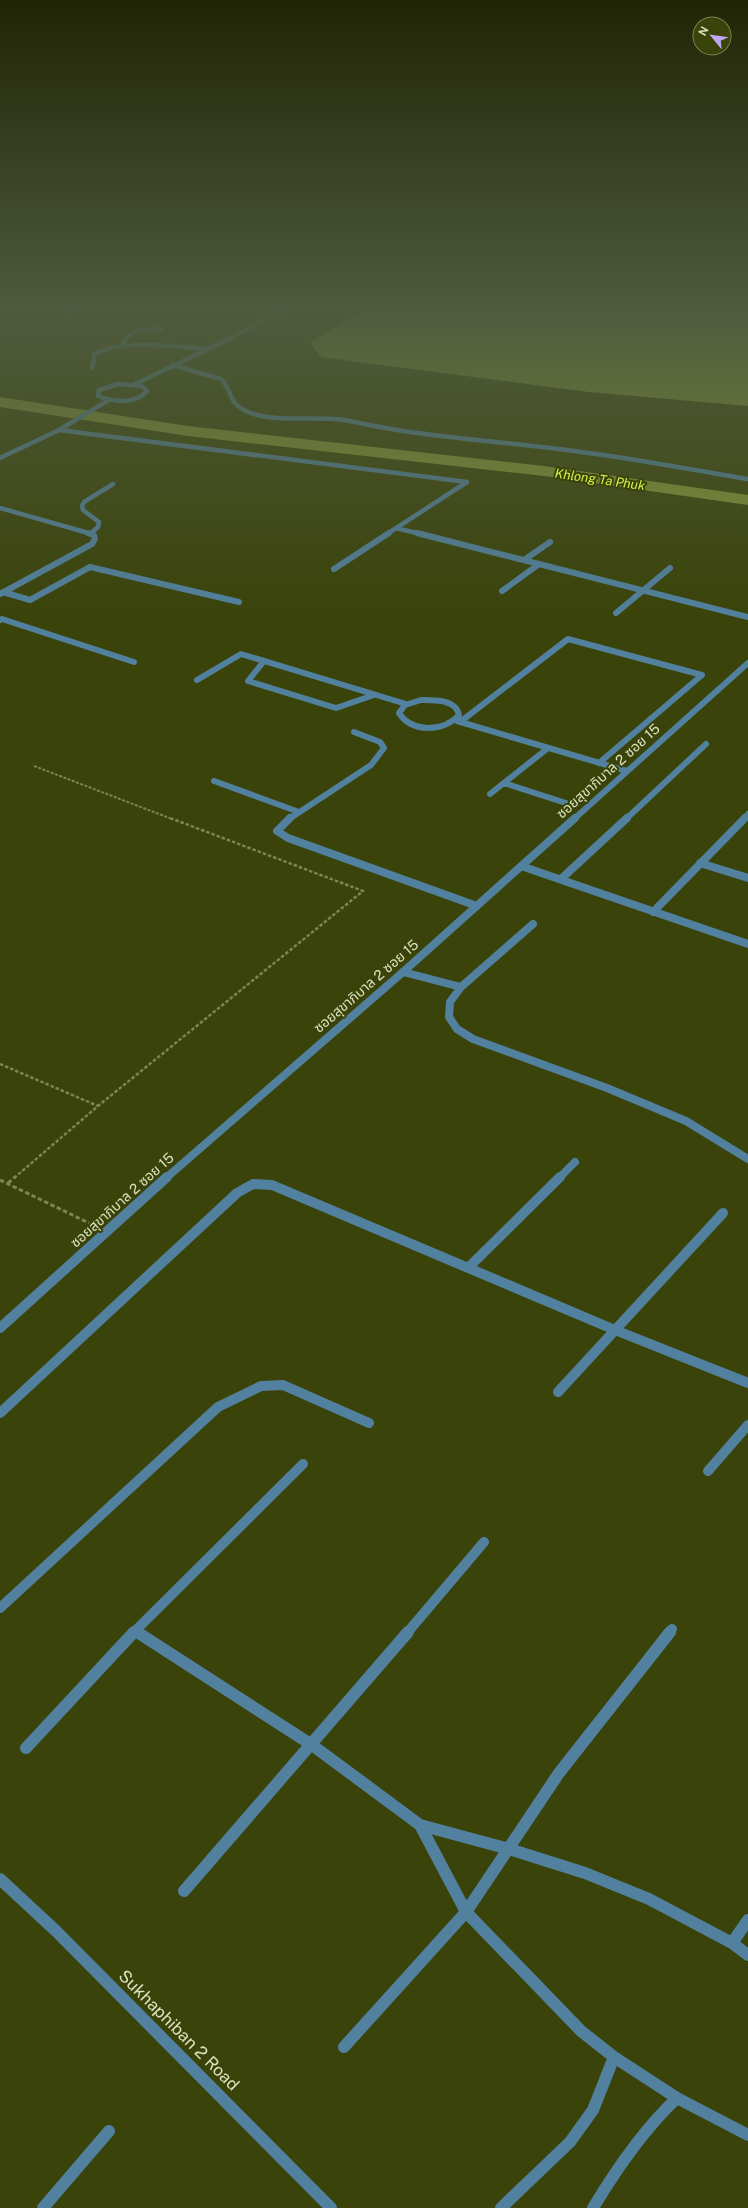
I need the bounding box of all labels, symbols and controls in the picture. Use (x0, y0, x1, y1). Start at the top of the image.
north arrow (692, 16, 732, 56)
text: N (696, 24, 711, 38)
water label: Khlong Ta Phuk (554, 466, 646, 493)
street label: ซอยสุขาภิบาล 2 ซอย 15 (553, 720, 664, 822)
street label: ซอยสุขาภิบาล 2 ซอย 15 (310, 936, 422, 1037)
street label: ซอยสุขาภิบาล 2 ซอย 15 (67, 1149, 178, 1251)
street label: Sukhaphiban 2 Road (115, 1966, 243, 2094)

